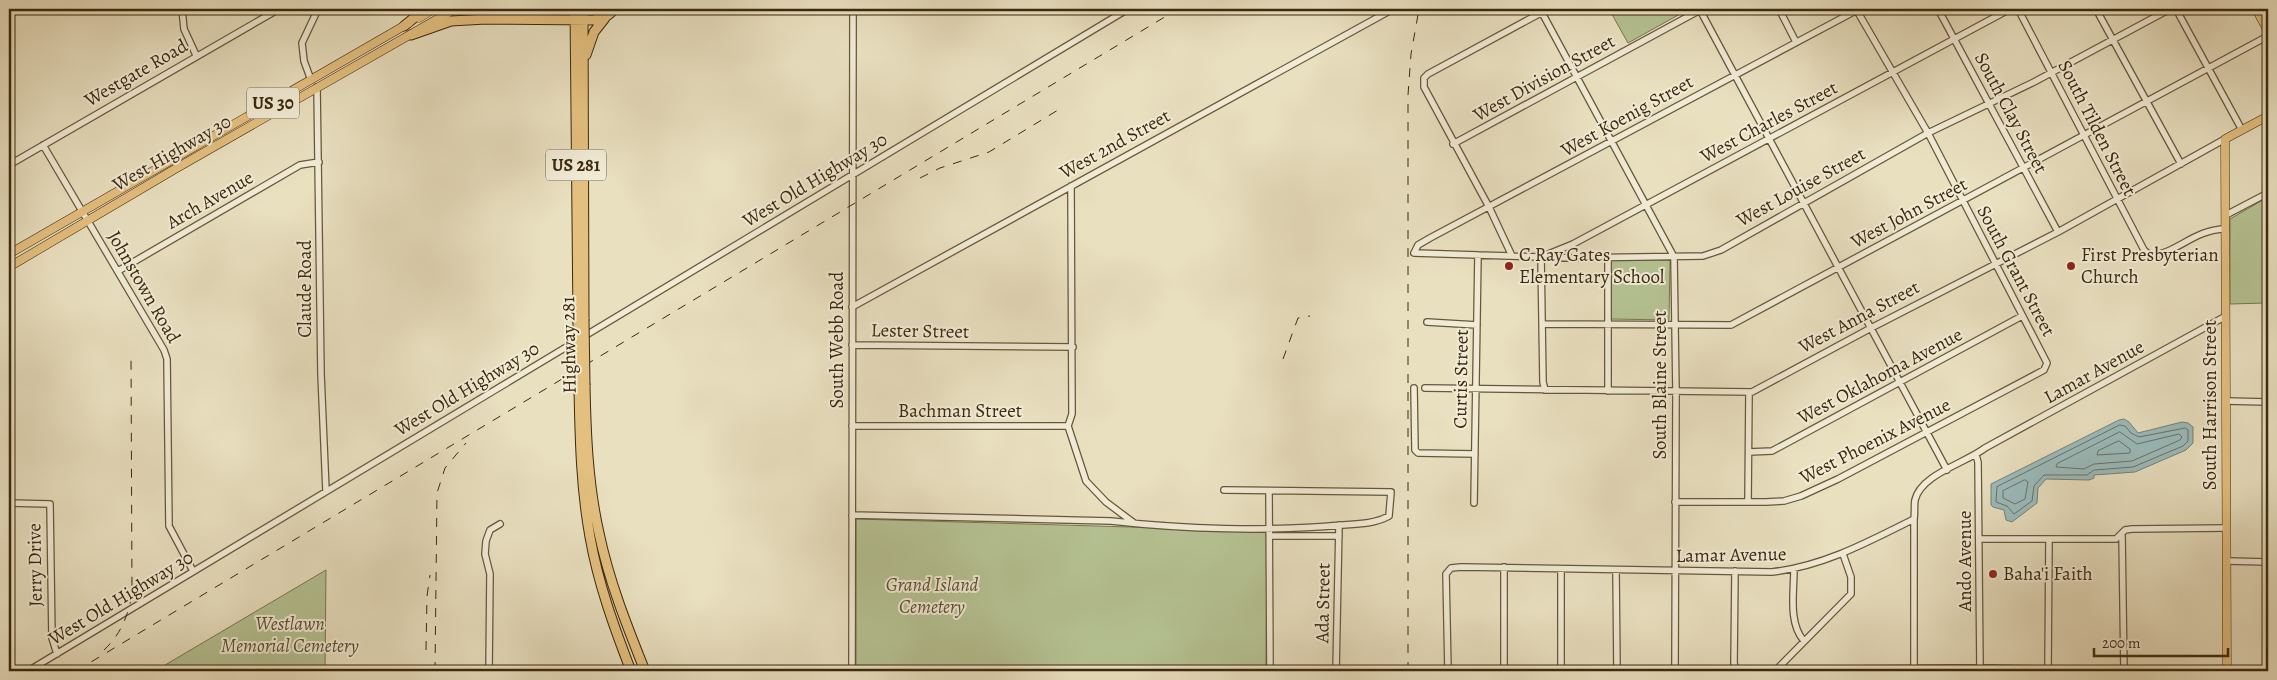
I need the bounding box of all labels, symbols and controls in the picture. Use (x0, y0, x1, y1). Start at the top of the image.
street label: West Division Street (1468, 28, 1620, 128)
street label: Westgate Road (79, 33, 193, 113)
street label: South Clay Street (1968, 48, 2054, 178)
street label: South Tilden Street (2052, 56, 2142, 200)
street label: West Koenig Street (1555, 69, 1698, 164)
street label: West Charles Street (1695, 75, 1842, 170)
road number: US 30 (247, 88, 299, 119)
street label: West 2nd Street (1054, 103, 1175, 186)
street label: West Highway 30 (107, 108, 236, 198)
street label: West Old Highway 30 (737, 126, 892, 234)
street label: West Louise Street (1731, 141, 1870, 234)
road number: US 281 (546, 150, 606, 180)
street label: Arch Avenue (161, 165, 258, 236)
street label: West John Street (1845, 171, 1972, 255)
street label: South Grant Street (1970, 201, 2062, 341)
street label: Johnstown Road (101, 226, 187, 349)
street label: Claude Road (292, 239, 318, 338)
place label: C Ray Gates Elementary School (1519, 242, 1665, 290)
place label: First Presbyterian Church (2081, 242, 2219, 290)
marker: C Ray Gates Elementary School (1503, 260, 1515, 272)
marker: First Presbyterian Church (2065, 260, 2077, 272)
street label: South Webb Road (824, 271, 850, 409)
street label: West Anna Street (1793, 274, 1924, 360)
street label: Highway 281 (555, 296, 583, 394)
street label: South Blaine Street (1647, 310, 1673, 460)
street label: Lester Street (871, 317, 969, 345)
street label: South Harrison Street (2197, 320, 2223, 490)
street label: West Oklahoma Avenue (1792, 322, 1967, 431)
street label: Curtis Street (1447, 329, 1475, 429)
street label: Lamar Avenue (2039, 334, 2149, 410)
street label: West Old Highway 30 (389, 335, 544, 443)
street label: West Phoenix Avenue (1794, 392, 1955, 491)
street label: Bachman Street (898, 398, 1022, 424)
street label: Ando Avenue (1952, 510, 1978, 613)
street label: Jerry Drive (21, 523, 49, 607)
street label: Lamar Avenue (1675, 541, 1787, 569)
street label: West Old Highway 30 (43, 544, 198, 652)
place label: Baha'i Faith (2003, 561, 2093, 587)
street label: Ada Street (1309, 563, 1337, 644)
marker: Baha'i Faith (1987, 568, 1999, 580)
park label: Grand Island Cemetery (886, 572, 979, 620)
park label: Westlawn Memorial Cemetery (221, 611, 360, 659)
scale bar (2094, 625, 2228, 657)
text: 200 m (2102, 633, 2141, 653)

